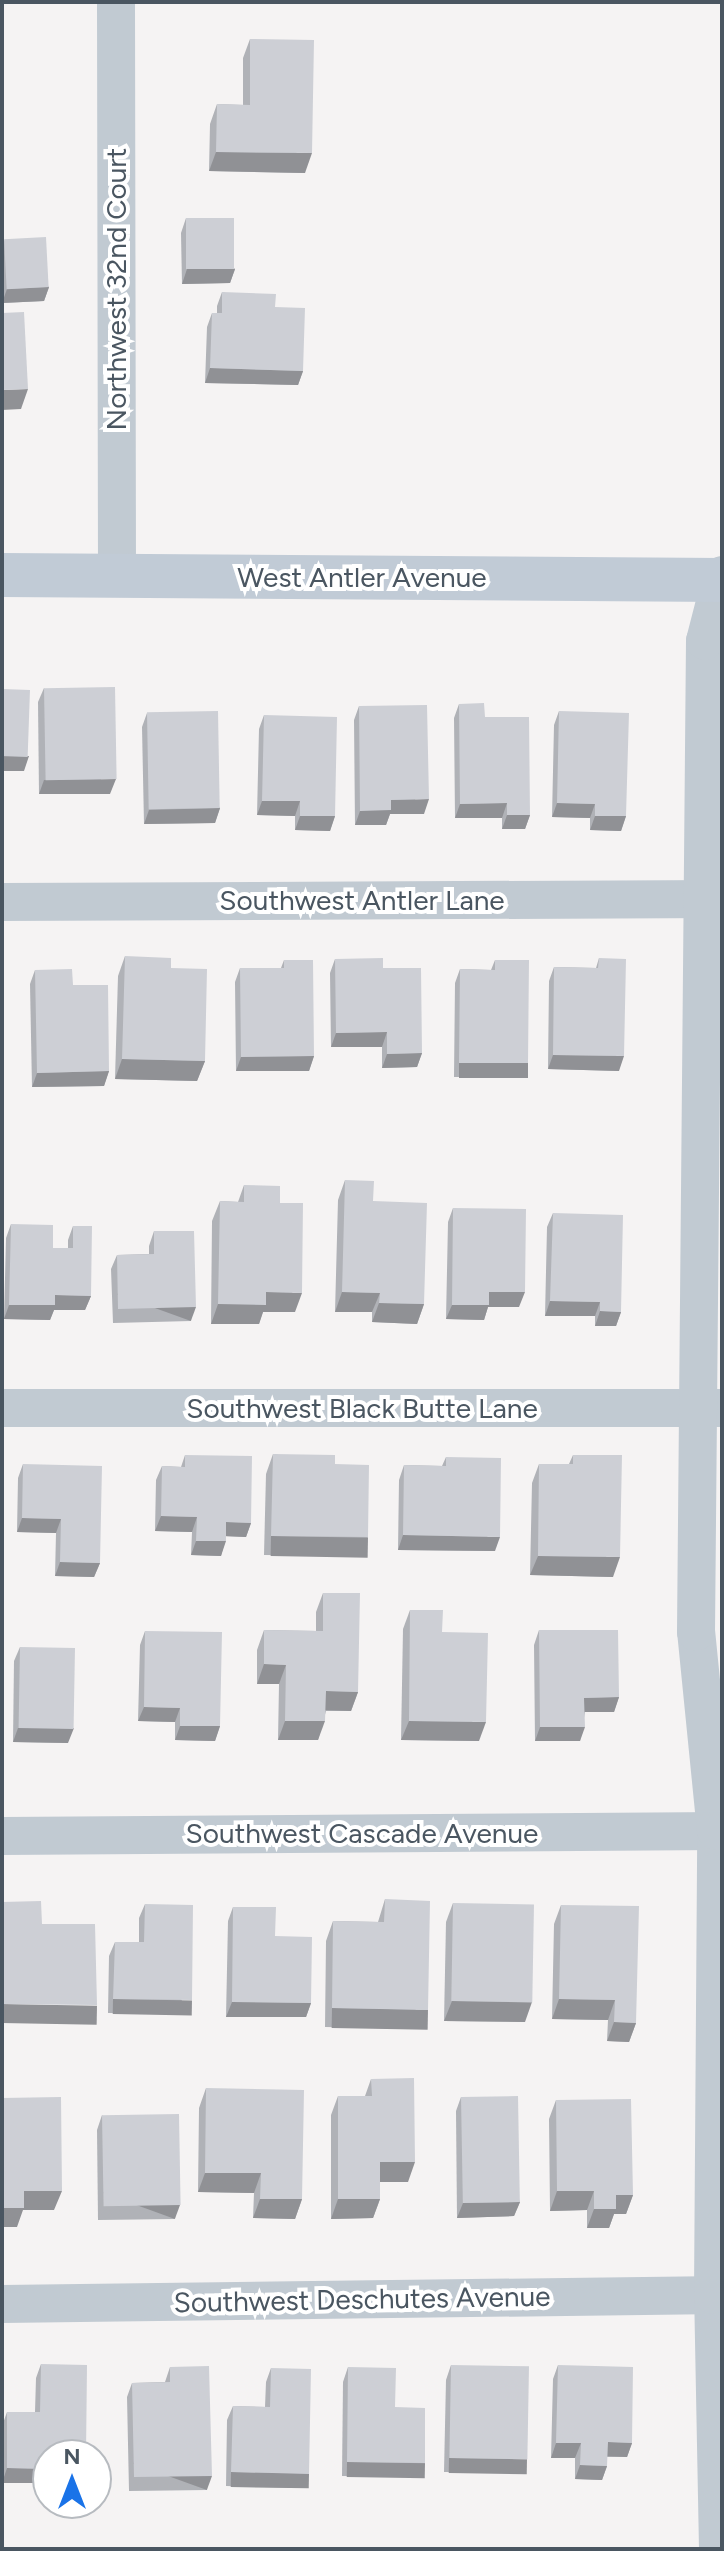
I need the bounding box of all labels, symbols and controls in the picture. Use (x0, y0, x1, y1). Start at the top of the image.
street label: Northwest 32nd Court (99, 148, 133, 430)
street label: West Antler Avenue (237, 560, 487, 594)
street label: Southwest Antler Lane (219, 883, 505, 917)
street label: Southwest Black Butte Lane (186, 1391, 538, 1425)
street label: Southwest Cascade Avenue (186, 1816, 538, 1850)
street label: Southwest Deschutes Avenue (173, 2279, 551, 2319)
north arrow (32, 2439, 112, 2519)
text: N (63, 2443, 81, 2470)

